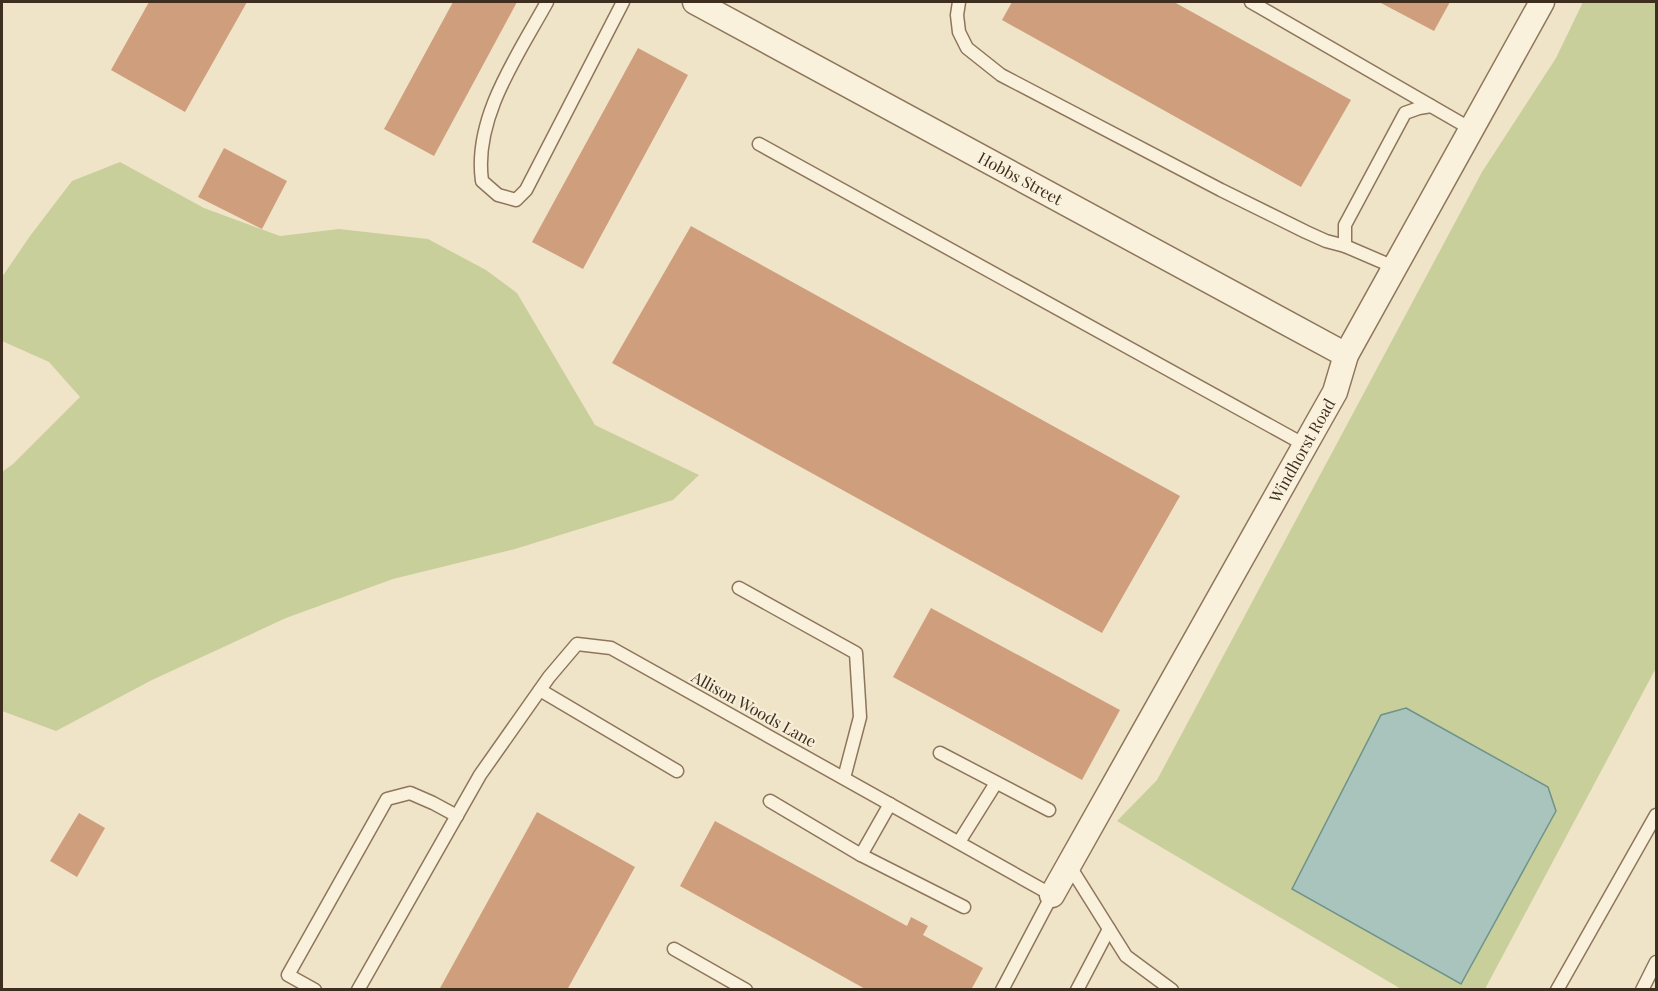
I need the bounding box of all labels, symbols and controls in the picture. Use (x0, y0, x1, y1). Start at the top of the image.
street label: Hobbs Street (975, 147, 1067, 209)
street label: Windhorst Road (1264, 395, 1339, 507)
street label: Allison Woods Lane (687, 665, 820, 751)

